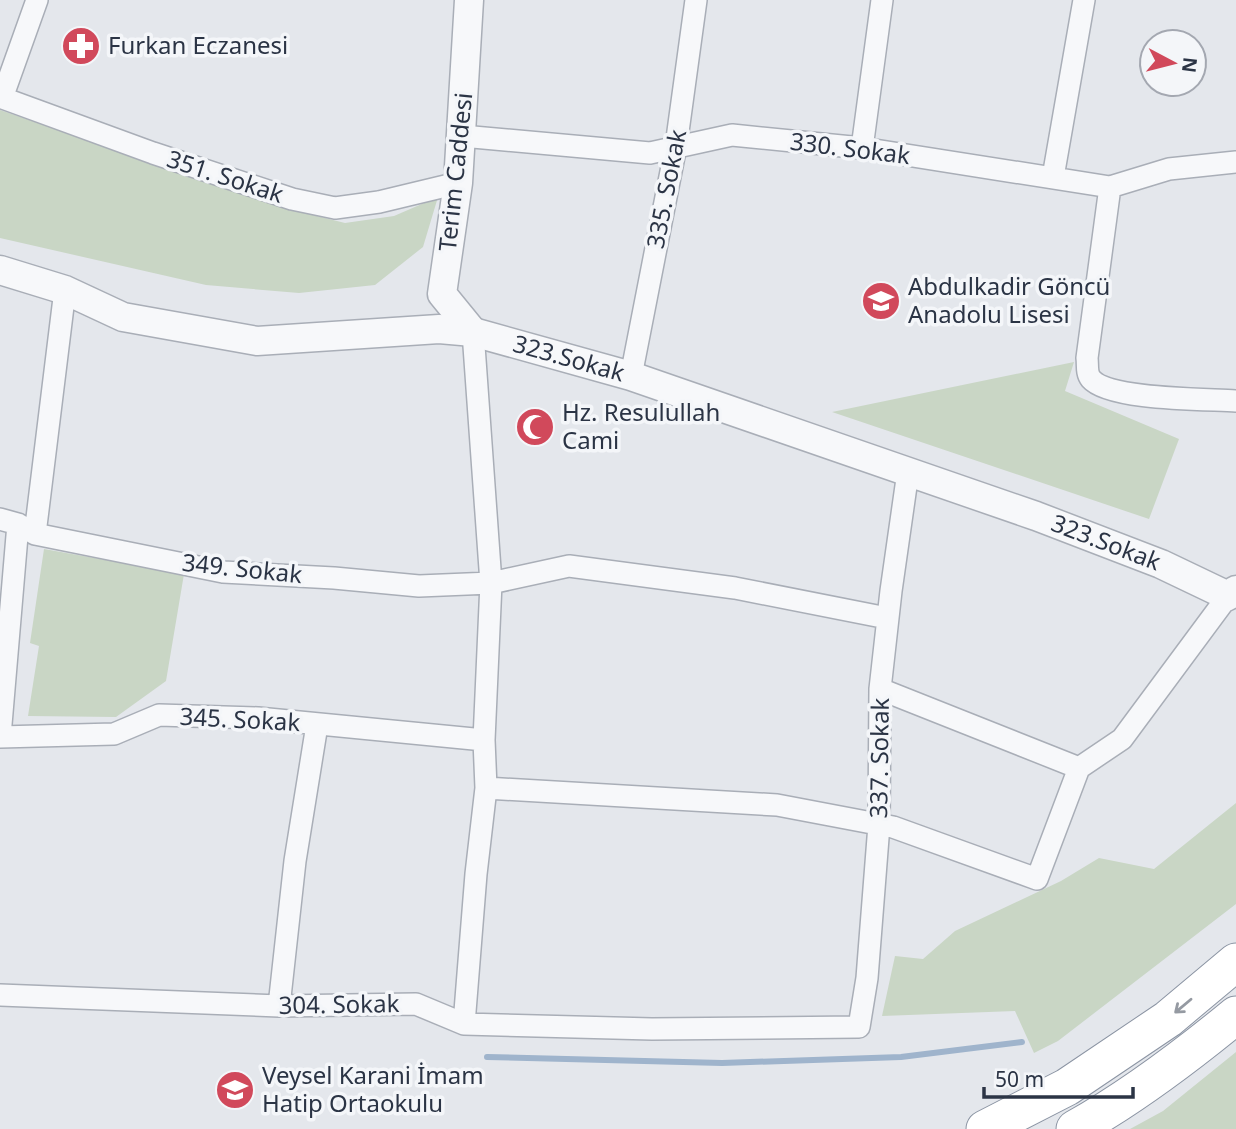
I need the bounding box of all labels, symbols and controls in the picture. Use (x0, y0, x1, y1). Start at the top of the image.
pharmacy icon: Furkan Eczanesi (60, 25, 102, 67)
place label: Furkan Eczanesi (108, 28, 288, 61)
north arrow (1138, 28, 1208, 98)
text: N (1176, 56, 1204, 74)
street label: Terim Caddesi (430, 91, 479, 253)
street label: 330. Sokak (788, 124, 912, 171)
street label: 335. Sokak (638, 126, 693, 251)
street label: 351. Sokak (163, 141, 288, 210)
place label: Abdulkadir Göncü Anadolu Lisesi (908, 269, 1110, 330)
school or university icon: Abdulkadir Göncü Anadolu Lisesi (860, 280, 902, 322)
street label: 323.Sokak (510, 326, 629, 389)
place label: Hz. Resulullah Cami (562, 395, 720, 456)
mosque icon: Hz. Resulullah Cami (514, 406, 556, 448)
street label: 323.Sokak (1047, 506, 1166, 577)
street label: 349. Sokak (180, 545, 304, 590)
street label: 337. Sokak (861, 697, 896, 819)
street label: 345. Sokak (179, 699, 301, 738)
street label: 304. Sokak (278, 986, 400, 1021)
one-way arrow (1175, 998, 1193, 1013)
scale bar (984, 1056, 1133, 1100)
place label: Veysel Karani İmam Hatip Ortaokulu (262, 1058, 484, 1119)
text: 50 m (995, 1065, 1044, 1093)
school or university icon: Veysel Karani İmam Hatip Ortaokulu (214, 1069, 256, 1111)

